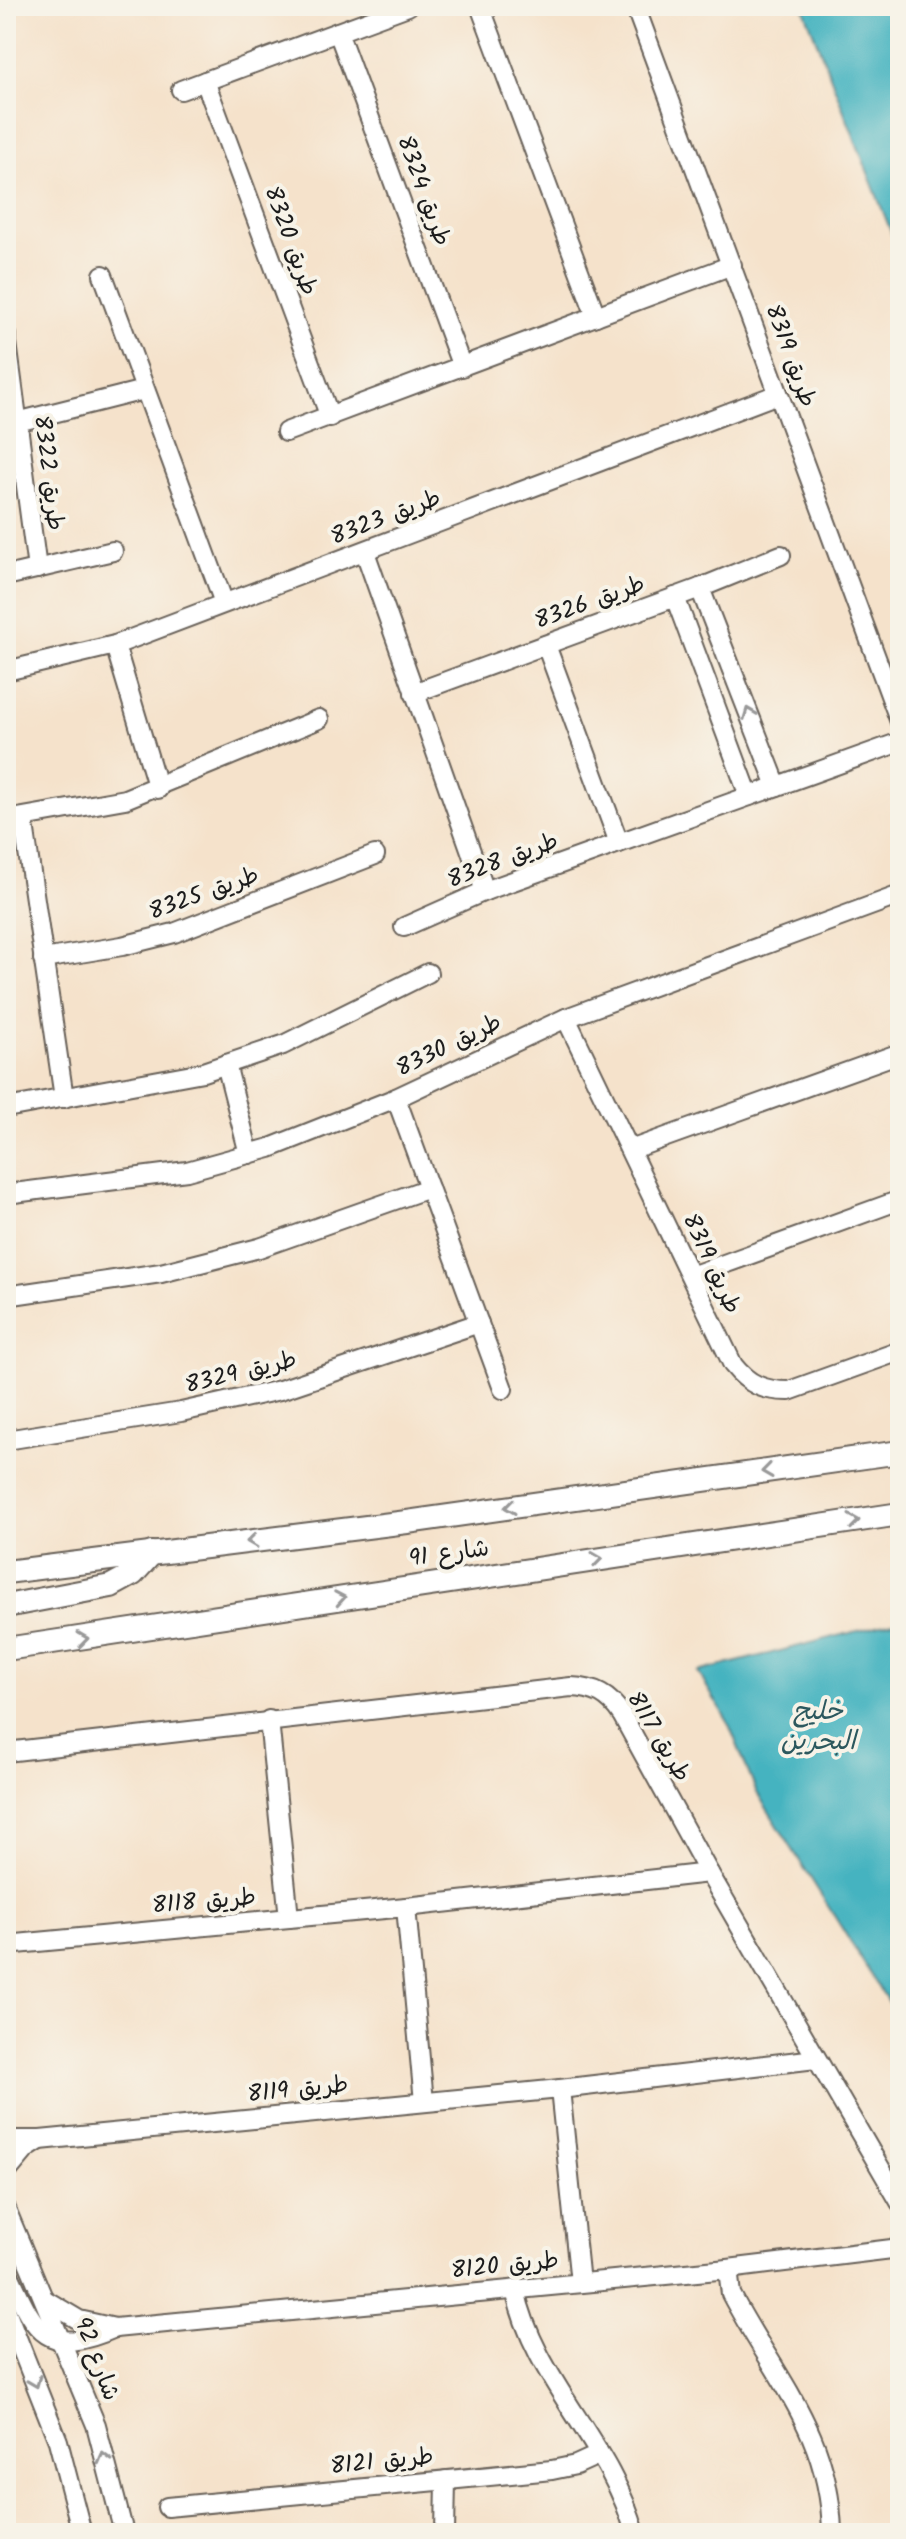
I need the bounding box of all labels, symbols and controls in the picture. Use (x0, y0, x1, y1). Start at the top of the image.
street label: طريق 8324 (385, 130, 461, 252)
street label: طريق 8320 (252, 181, 328, 301)
street label: طريق 8319 (753, 299, 827, 413)
street label: طريق 8322 (22, 413, 74, 533)
street label: طريق 8323 (325, 479, 447, 557)
street label: طريق 8326 (529, 565, 651, 641)
one-way arrow (742, 707, 759, 721)
street label: طريق 8328 (442, 822, 564, 900)
street label: طريق 8325 (143, 856, 265, 932)
street label: طريق 8330 (389, 1004, 509, 1088)
street label: طريق 8319 (671, 1207, 751, 1321)
street label: طريق 8329 (181, 1340, 301, 1406)
one-way arrow (760, 1462, 774, 1479)
one-way arrow (503, 1498, 517, 1515)
one-way arrow (847, 1513, 861, 1530)
street label: شارع 91 (406, 1529, 492, 1579)
one-way arrow (245, 1532, 259, 1549)
one-way arrow (590, 1551, 604, 1568)
one-way arrow (333, 1590, 347, 1607)
one-way arrow (76, 1631, 90, 1648)
street label: طريق 8117 (615, 1684, 701, 1790)
water label: خليج البحرين (780, 1691, 859, 1763)
street label: طريق 8118 (150, 1878, 258, 1926)
street label: طريق 8119 (246, 2065, 350, 2115)
street label: طريق 8120 (449, 2241, 561, 2291)
street label: شارع 92 (62, 2311, 130, 2407)
one-way arrow (25, 2374, 42, 2388)
street label: طريق 8121 (328, 2437, 436, 2487)
one-way arrow (97, 2451, 114, 2465)

